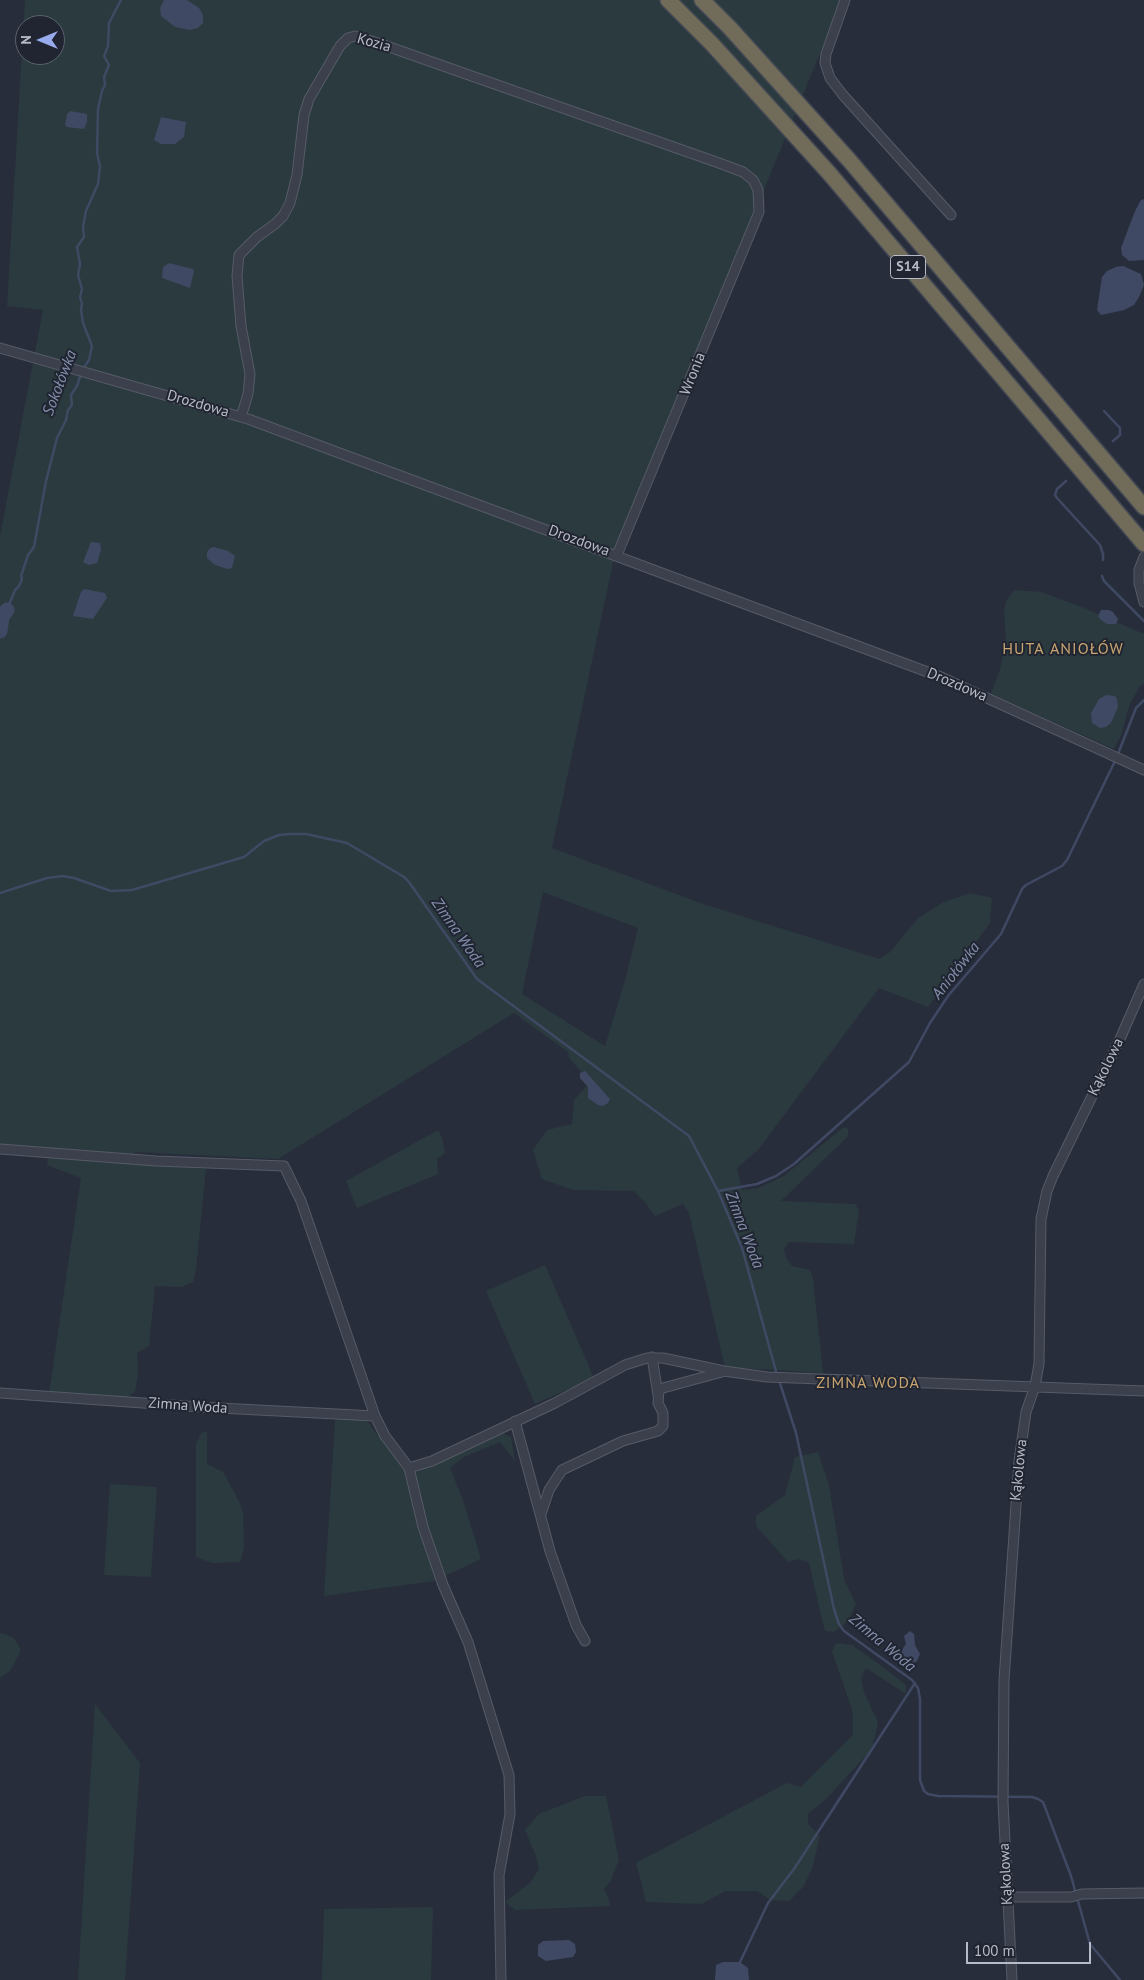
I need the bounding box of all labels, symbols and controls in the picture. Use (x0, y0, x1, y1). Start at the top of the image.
north arrow (15, 15, 65, 65)
street label: Kozia (355, 30, 393, 56)
text: N (17, 35, 35, 45)
road number: S14 (890, 256, 926, 278)
water label: Sokołówka (39, 348, 81, 418)
street label: Wronia (676, 350, 710, 398)
street label: Drozdowa (165, 387, 231, 421)
street label: Drozdowa (546, 522, 612, 560)
district label: HUTA ANIOŁÓW (1001, 639, 1125, 659)
street label: Drozdowa (924, 664, 990, 706)
water label: Zimna Woda (427, 894, 489, 972)
water label: Aniołówka (928, 939, 984, 1003)
street label: Kąkolowa (1084, 1035, 1128, 1099)
water label: Zimna Woda (720, 1189, 768, 1271)
district label: ZIMNA WODA (815, 1373, 921, 1393)
street label: Zimna Woda (148, 1394, 228, 1418)
street label: Kąkolowa (1007, 1438, 1031, 1502)
water label: Zimna Woda (845, 1610, 919, 1676)
street label: Kąkolowa (995, 1843, 1017, 1905)
scale bar (969, 1932, 1094, 1964)
text: 100 m (974, 1941, 1015, 1960)

